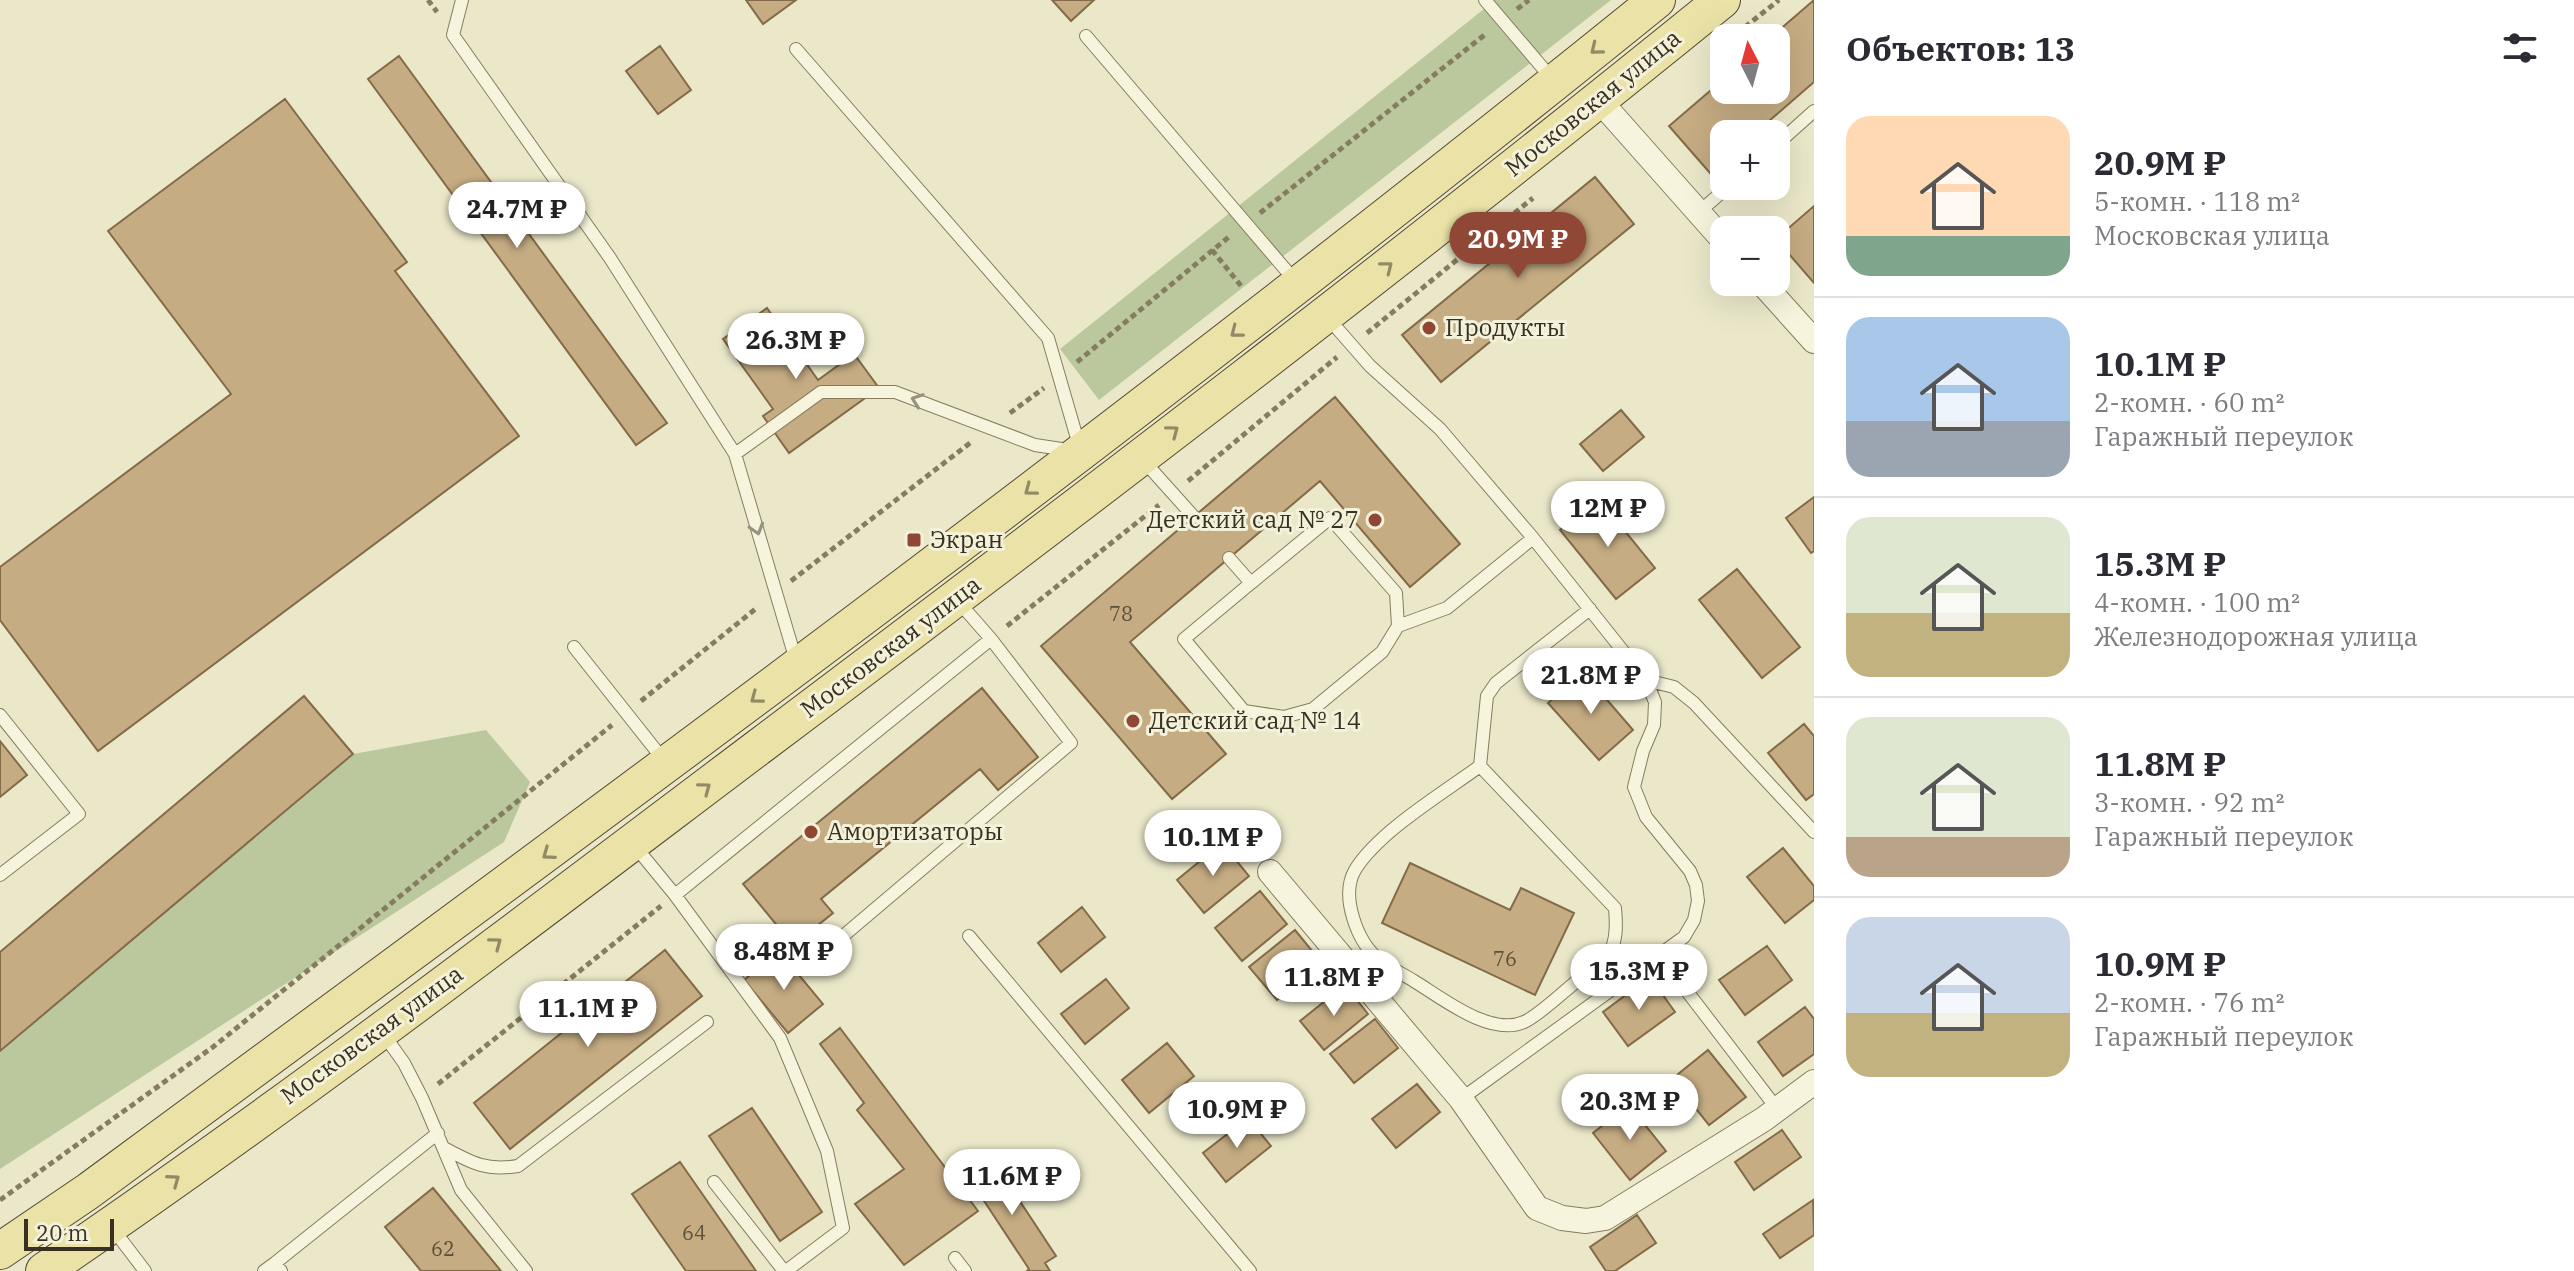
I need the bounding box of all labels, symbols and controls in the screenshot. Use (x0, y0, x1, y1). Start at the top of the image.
street label: Московская улица (1498, 21, 1687, 183)
north arrow (1710, 24, 1790, 104)
map controls (1710, 24, 1790, 296)
text: Объектов: 13 (1846, 26, 2075, 70)
icon: filters (2498, 26, 2542, 70)
one-way arrow (1591, 39, 1606, 54)
button: + (1710, 120, 1790, 200)
text: 20.9M ₽ (2094, 140, 2226, 184)
icon: home (1910, 148, 2006, 244)
pin: 24.7M ₽ (443, 182, 591, 250)
text: 5-комн. · 118 m² (2094, 184, 2300, 218)
text: 24.7M ₽ (466, 191, 568, 225)
pin: 20.9M ₽ (1444, 212, 1592, 280)
button: − (1710, 216, 1790, 296)
text: Московская улица (2094, 218, 2330, 252)
text: 20.9M ₽ (1467, 221, 1569, 255)
one-way arrow (1378, 262, 1392, 277)
place label: Продукты (1445, 311, 1565, 343)
pin: 26.3M ₽ (722, 313, 870, 381)
marker: Продукты (1420, 319, 1438, 337)
text: 26.3M ₽ (745, 322, 847, 356)
one-way arrow (1230, 322, 1245, 336)
text: 10.1M ₽ (2094, 341, 2226, 385)
icon: home (1910, 349, 2006, 445)
text: 2-комн. · 60 m² (2094, 385, 2285, 419)
one-way arrow (911, 393, 925, 410)
text: Гаражный переулок (2094, 419, 2353, 453)
one-way arrow (1164, 427, 1179, 441)
one-way arrow (1024, 481, 1039, 495)
pin: 12M ₽ (1552, 481, 1664, 549)
text: 12M ₽ (1569, 490, 1647, 524)
place label: Детский сад № 27 (1147, 503, 1359, 535)
marker: Детский сад № 27 (1366, 511, 1384, 529)
one-way arrow (748, 521, 764, 535)
place label: Экран (930, 523, 1003, 555)
marker: Экран (905, 531, 923, 549)
text: 15.3M ₽ (2094, 541, 2226, 585)
icon: home (1910, 549, 2006, 645)
street label: Московская улица (794, 568, 987, 725)
text: 4-комн. · 100 m² (2094, 585, 2300, 619)
house number: 78 (1109, 600, 1133, 627)
text: Железнодорожная улица (2094, 619, 2418, 653)
pin: 21.8M ₽ (1517, 648, 1665, 716)
text: 21.8M ₽ (1540, 657, 1642, 691)
one-way arrow (750, 689, 765, 703)
place label: Детский сад № 14 (1149, 704, 1361, 736)
marker: Детский сад № 14 (1124, 712, 1142, 730)
text: 11.8M ₽ (2094, 741, 2226, 785)
icon: home (1910, 749, 2006, 845)
one-way arrow (696, 783, 710, 797)
text: 3-комн. · 92 m² (2094, 785, 2285, 819)
pin: 10.1M ₽ (1139, 810, 1287, 878)
place label: Амортизаторы (827, 815, 1003, 847)
text: 10.1M ₽ (1162, 819, 1264, 853)
text: Гаражный переулок (2094, 819, 2353, 853)
marker: Амортизаторы (802, 823, 820, 841)
one-way arrow (542, 844, 556, 858)
pin: 8.48M ₽ (710, 924, 858, 992)
text: 8.48M ₽ (733, 933, 835, 967)
one-way arrow (488, 938, 502, 953)
text: 10.9M ₽ (2094, 941, 2226, 985)
pin: 15.3M ₽ (1565, 944, 1713, 1012)
house number: 76 (1493, 945, 1517, 972)
icon: home (1910, 949, 2006, 1045)
pin: 11.8M ₽ (1260, 950, 1408, 1018)
text: 15.3M ₽ (1588, 953, 1690, 987)
street label: Московская улица (274, 957, 469, 1111)
text: 11.8M ₽ (1283, 959, 1385, 993)
pin: 11.1M ₽ (514, 981, 662, 1049)
text: 2-комн. · 76 m² (2094, 985, 2285, 1019)
text: 11.1M ₽ (537, 990, 639, 1024)
text: Гаражный переулок (2094, 1019, 2353, 1053)
pin: 20.3M ₽ (1556, 1074, 1704, 1142)
pin: 10.9M ₽ (1163, 1082, 1311, 1150)
text: 20.3M ₽ (1579, 1083, 1681, 1117)
text: 10.9M ₽ (1186, 1091, 1288, 1125)
pin: 11.6M ₽ (938, 1149, 1086, 1217)
text: 11.6M ₽ (961, 1158, 1063, 1192)
one-way arrow (165, 1175, 179, 1189)
scale bar (24, 1215, 114, 1251)
text: 20 m (36, 1218, 88, 1247)
house number: 64 (682, 1219, 706, 1246)
house number: 62 (431, 1235, 455, 1262)

